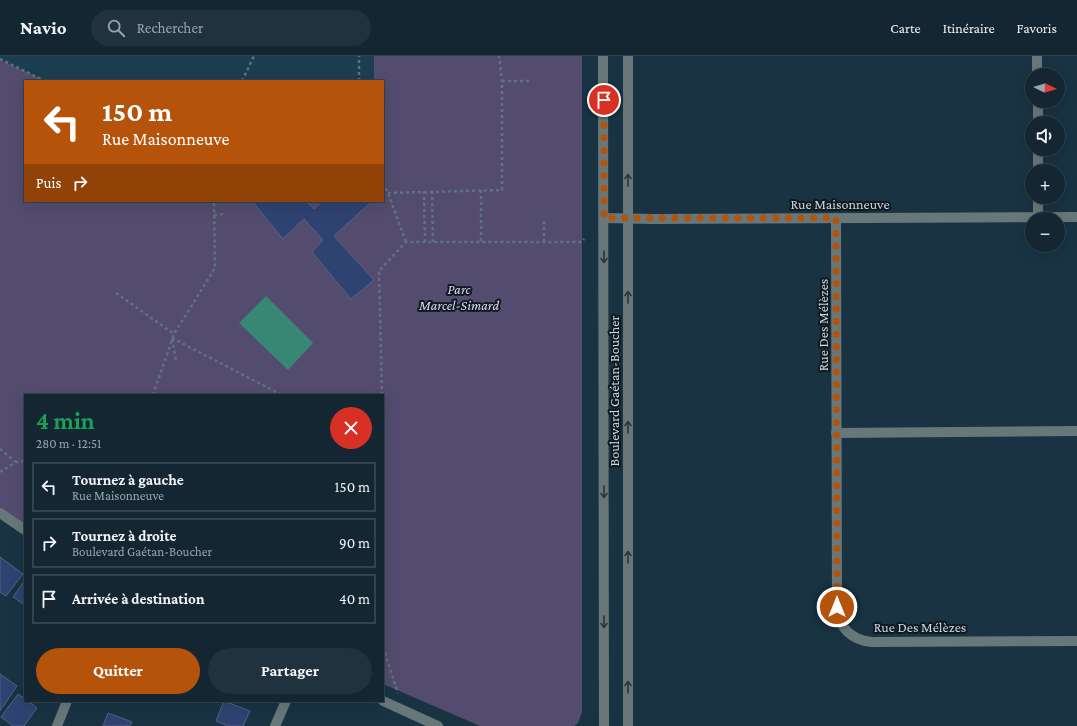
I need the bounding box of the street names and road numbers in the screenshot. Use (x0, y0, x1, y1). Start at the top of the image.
street label: Rue Maisonneuve (790, 196, 890, 212)
street label: Rue Des Mélèzes (815, 279, 831, 371)
street label: Boulevard Gaétan-Boucher (606, 316, 622, 466)
street label: Rue Des Mélèzes (874, 619, 966, 635)

